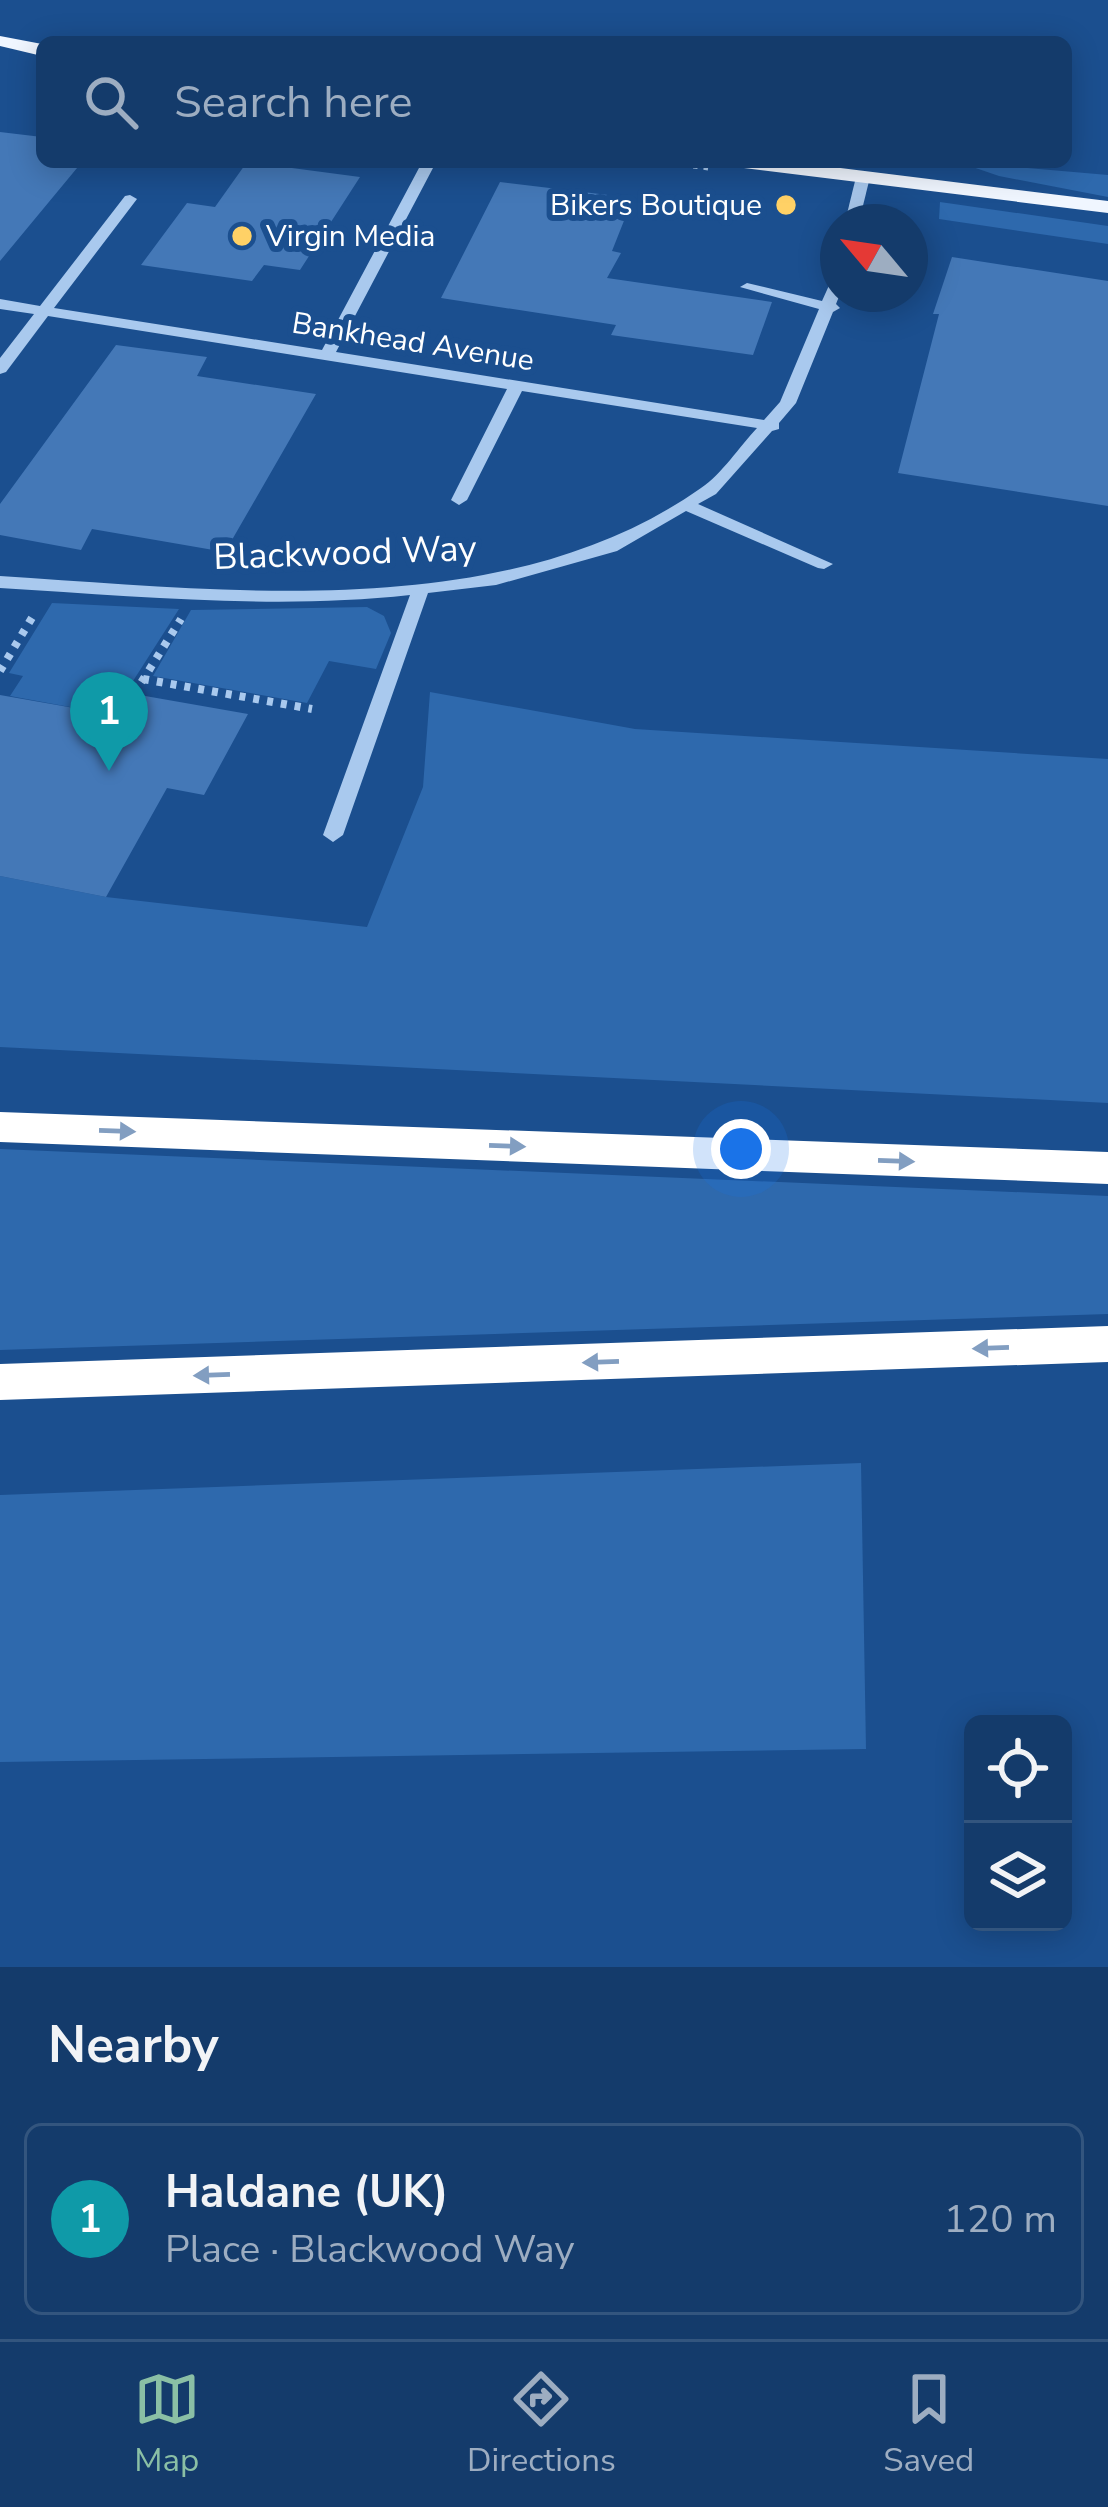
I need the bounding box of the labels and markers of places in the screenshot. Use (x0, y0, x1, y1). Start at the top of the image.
place label: Bikers Boutique (550, 185, 762, 226)
marker: Bikers Boutique (773, 192, 799, 218)
place label: Virgin Media (265, 216, 435, 257)
marker: Virgin Media (229, 223, 255, 249)
pin: 1 (70, 672, 148, 771)

